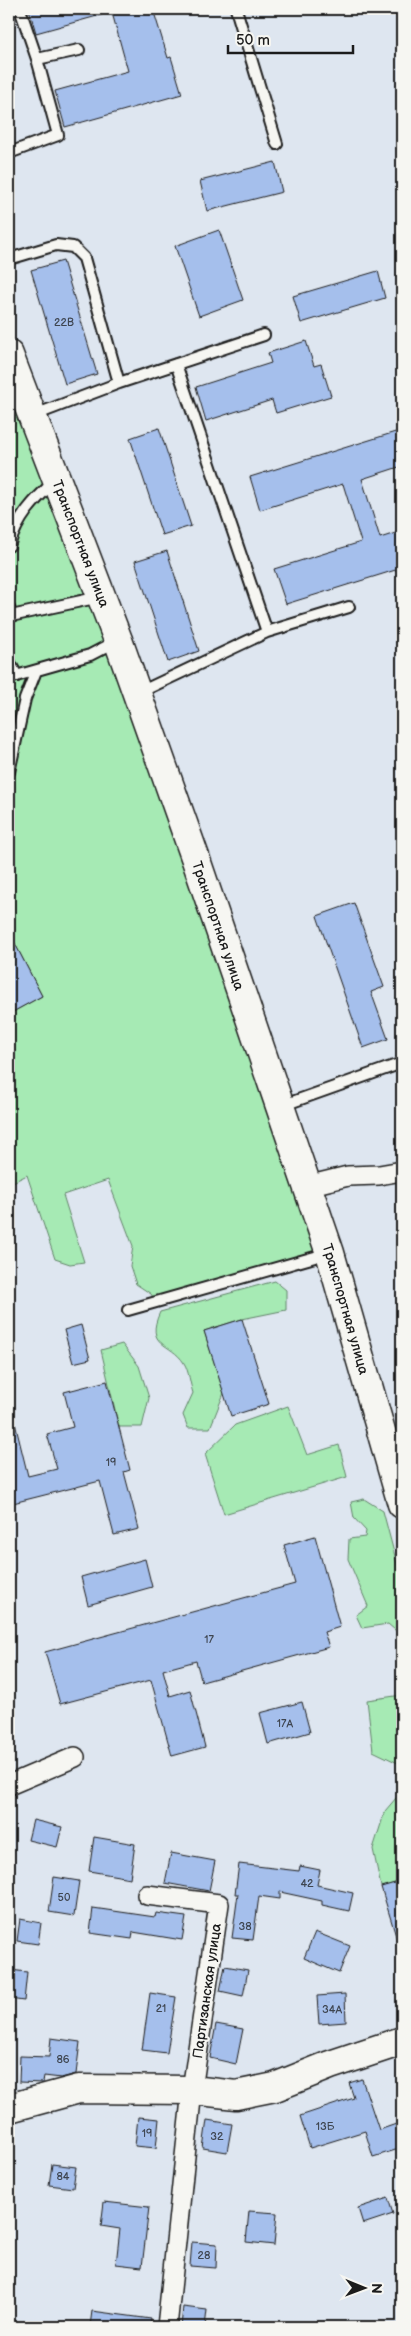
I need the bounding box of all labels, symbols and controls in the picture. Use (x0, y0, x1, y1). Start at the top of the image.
scale bar (228, 22, 354, 54)
text: 50 m (236, 31, 270, 50)
house number: 22В (54, 316, 74, 329)
street label: Транспортная улица (49, 477, 114, 611)
street label: Транспортная улица (189, 859, 249, 993)
street label: Транспортная улица (319, 1241, 373, 1377)
house number: 19 (106, 1456, 116, 1469)
house number: 17 (204, 1633, 214, 1646)
house number: 17А (277, 1717, 293, 1730)
house number: 42 (300, 1877, 314, 1890)
house number: 50 (58, 1891, 71, 1904)
house number: 38 (238, 1920, 252, 1933)
street label: Партизанская улица (189, 1922, 225, 2060)
house number: 21 (156, 2002, 166, 2015)
house number: 34А (322, 2003, 342, 2016)
house number: 86 (56, 2053, 70, 2066)
house number: 13Б (316, 2120, 335, 2133)
house number: 19 (142, 2127, 152, 2140)
house number: 32 (210, 2130, 224, 2143)
house number: 84 (56, 2170, 70, 2183)
house number: 28 (198, 2249, 210, 2262)
north arrow (338, 2264, 388, 2314)
text: N (368, 2283, 385, 2294)

